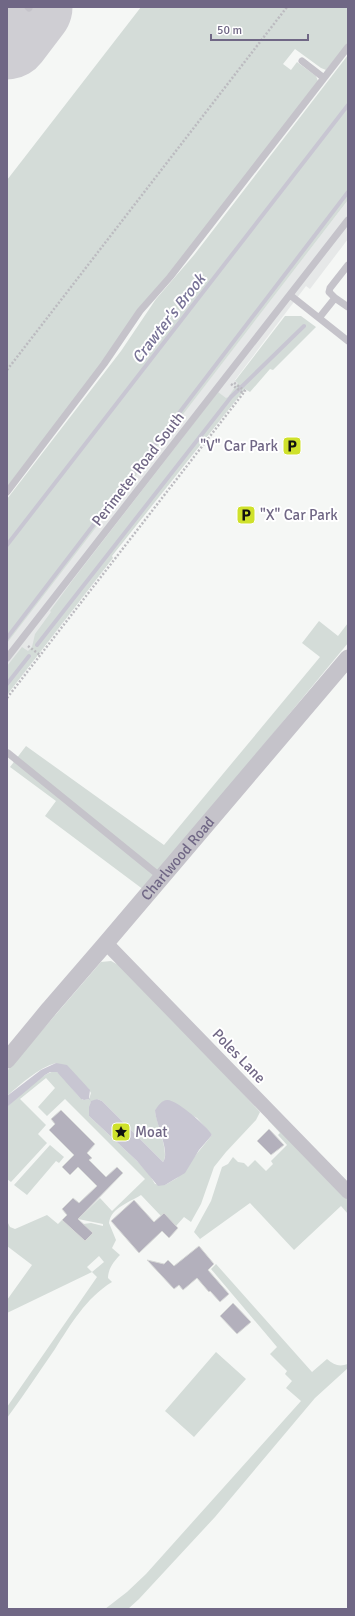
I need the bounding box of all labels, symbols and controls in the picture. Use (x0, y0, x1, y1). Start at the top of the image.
scale bar (211, 16, 308, 42)
text: 50 m (217, 23, 242, 38)
water label: Crawter's Brook (128, 268, 211, 367)
street label: Perimeter Road South (88, 408, 188, 530)
parking icon: "V" Car Park (281, 435, 303, 457)
place label: "V" Car Park (200, 437, 278, 455)
parking icon: "X" Car Park (235, 504, 257, 526)
place label: "X" Car Park (260, 506, 338, 524)
street label: Charlwood Road (137, 813, 218, 904)
street label: Poles Lane (209, 1025, 269, 1087)
place icon: Moat (110, 1121, 132, 1143)
place label: Moat (135, 1123, 168, 1141)

